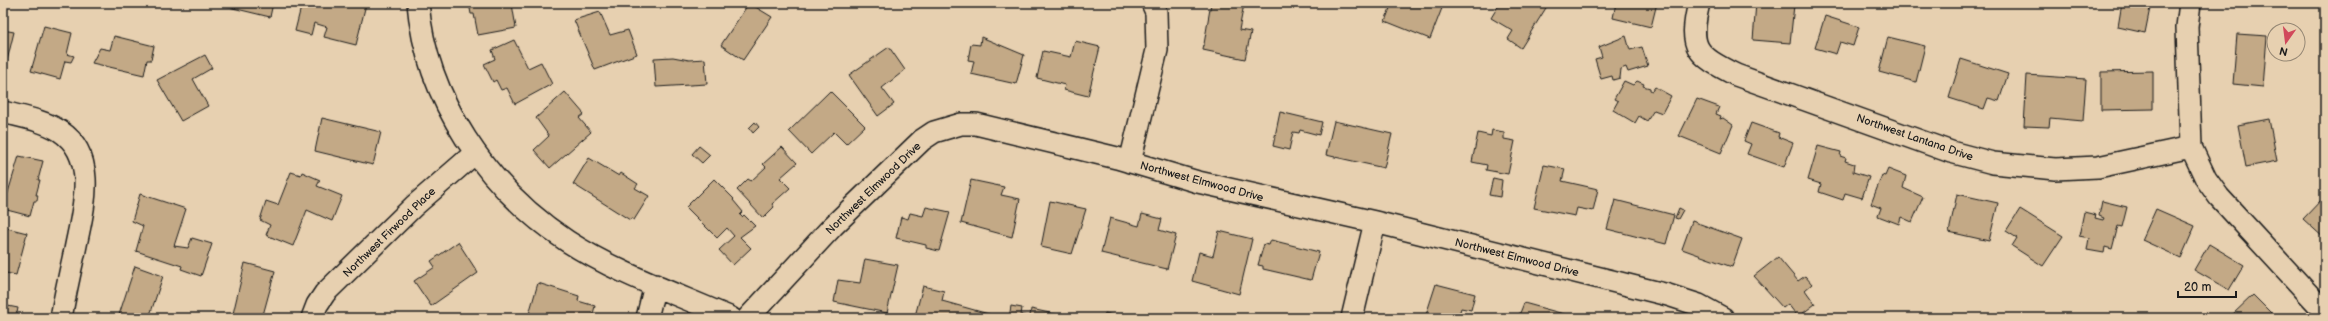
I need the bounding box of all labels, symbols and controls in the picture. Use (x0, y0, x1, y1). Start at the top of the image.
north arrow (2266, 22, 2306, 62)
text: N (2278, 44, 2289, 59)
street label: Northwest Lantana Drive (1855, 111, 1975, 164)
street label: Northwest Elmwood Drive (823, 139, 924, 237)
street label: Northwest Elmwood Drive (1139, 159, 1265, 204)
street label: Northwest Firwood Place (340, 184, 439, 280)
street label: Northwest Elmwood Drive (1454, 236, 1581, 279)
scale bar (2178, 273, 2236, 299)
text: 20 m (2184, 280, 2211, 295)

